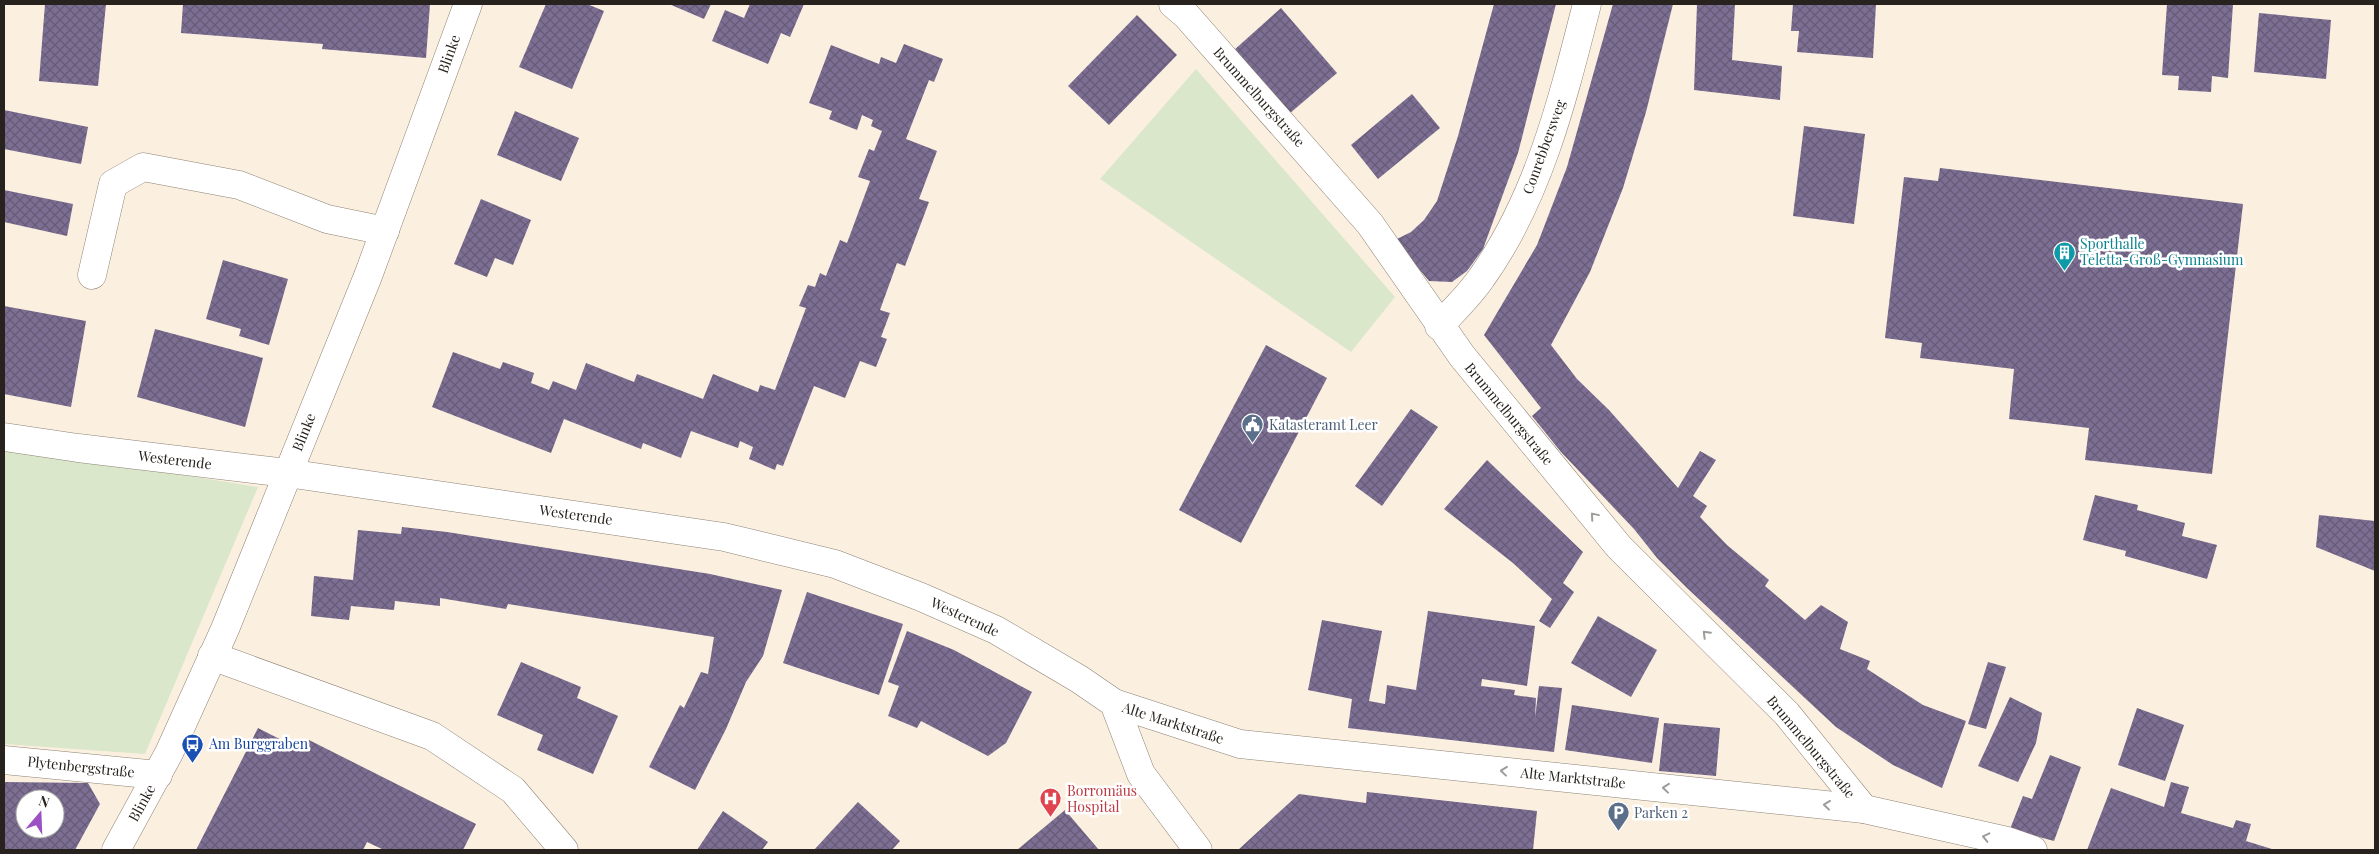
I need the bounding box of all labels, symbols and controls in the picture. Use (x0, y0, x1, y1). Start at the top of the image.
street label: Blinke (433, 32, 464, 76)
street label: Brummelburgstraße (1209, 43, 1309, 151)
street label: Conrebbersweg (1518, 96, 1570, 197)
place label: Sporthalle Teletta-Groß-Gymnasium (2080, 234, 2244, 269)
building icon: Sporthalle Teletta-Groß-Gymnasium (2052, 240, 2076, 271)
street label: Brummelburgstraße (1461, 358, 1558, 469)
street label: Blinke (287, 410, 320, 454)
public building icon: Katasteramt Leer (1241, 413, 1265, 444)
place label: Katasteramt Leer (1269, 415, 1379, 434)
street label: Westerende (136, 445, 213, 473)
street label: Westerende (537, 500, 614, 529)
one-way arrow (1590, 513, 1599, 522)
street label: Westerende (927, 592, 1003, 641)
one-way arrow (1703, 631, 1712, 640)
street label: Brummelburgstraße (1763, 691, 1860, 802)
street label: Alte Marktstraße (1119, 697, 1226, 748)
bus stop icon: Am Burggraben (181, 732, 205, 763)
place label: Am Burggraben (208, 734, 309, 753)
street label: Plytenbergstraße (26, 751, 136, 782)
street label: Alte Marktstraße (1518, 762, 1627, 792)
one-way arrow (1500, 766, 1508, 777)
street label: Blinke (124, 781, 159, 825)
place label: Borromäus Hospital (1067, 781, 1137, 816)
one-way arrow (1661, 783, 1669, 794)
hospital icon: Borromäus Hospital (1039, 787, 1063, 818)
north arrow (15, 789, 65, 839)
text: N (37, 791, 52, 812)
one-way arrow (1823, 800, 1831, 811)
parking icon: Parken 2 (1606, 801, 1630, 832)
place label: Parken 2 (1634, 803, 1688, 822)
one-way arrow (1982, 832, 1991, 843)

